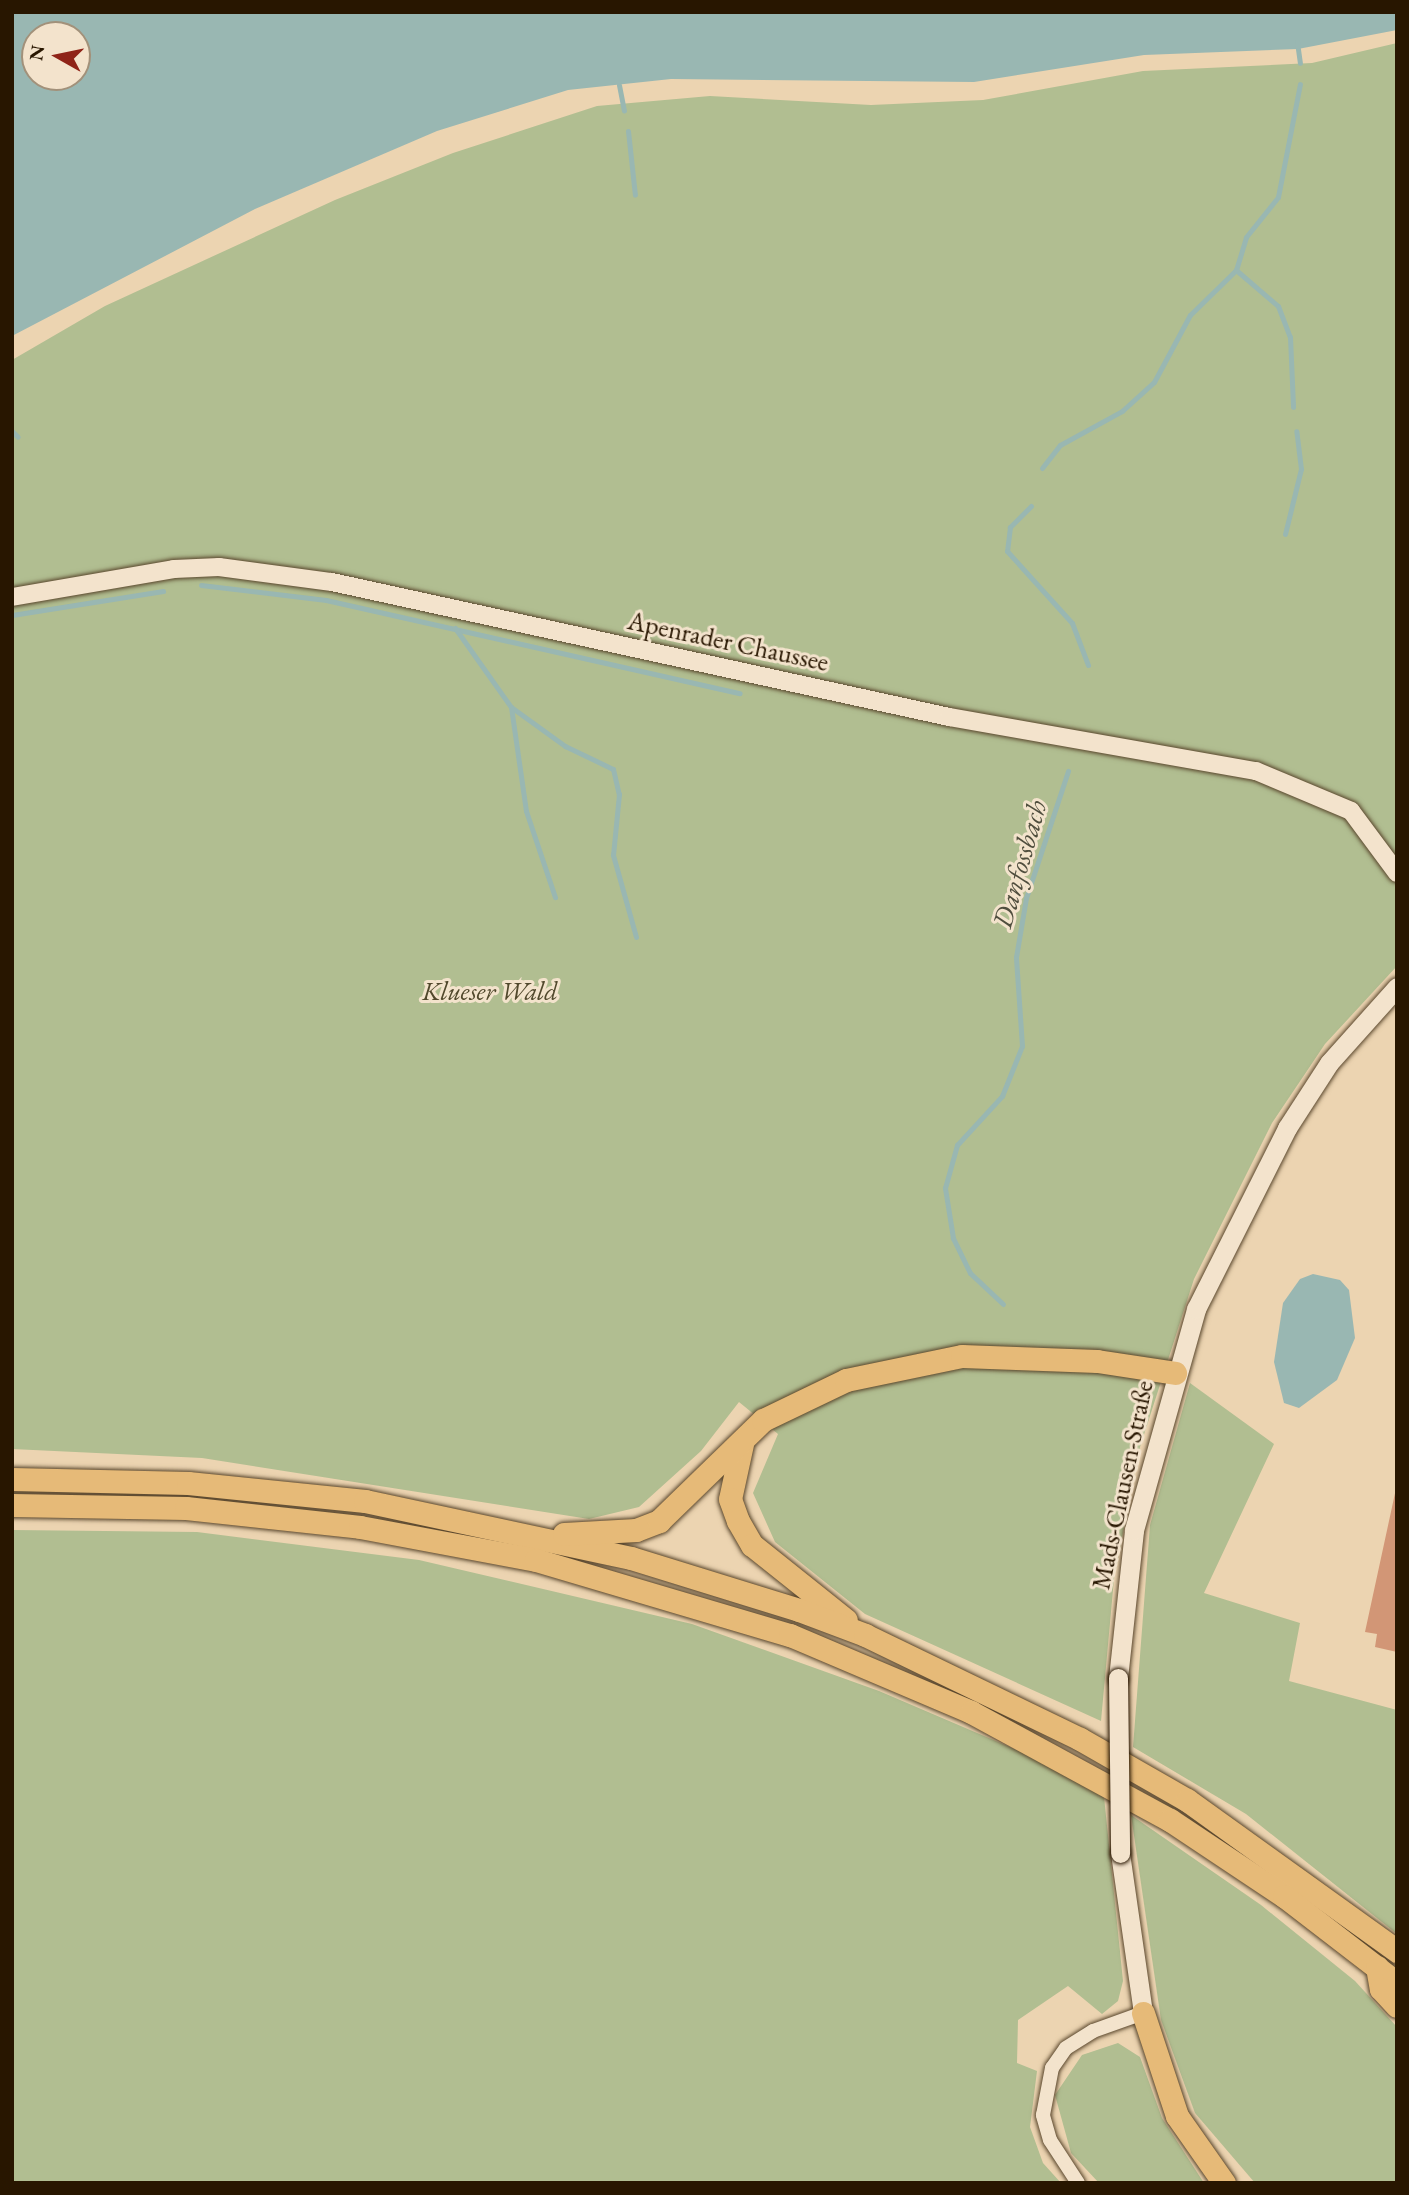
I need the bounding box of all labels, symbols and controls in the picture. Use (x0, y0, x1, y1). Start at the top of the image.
north arrow (21, 21, 91, 91)
text: N (23, 43, 50, 62)
street label: Apenrader Chaussee (625, 605, 831, 679)
water label: Danfossbach (985, 796, 1053, 932)
park label: Klueser Wald (422, 976, 558, 1008)
street label: Mads-Clausen-Straße (1086, 1378, 1160, 1592)

